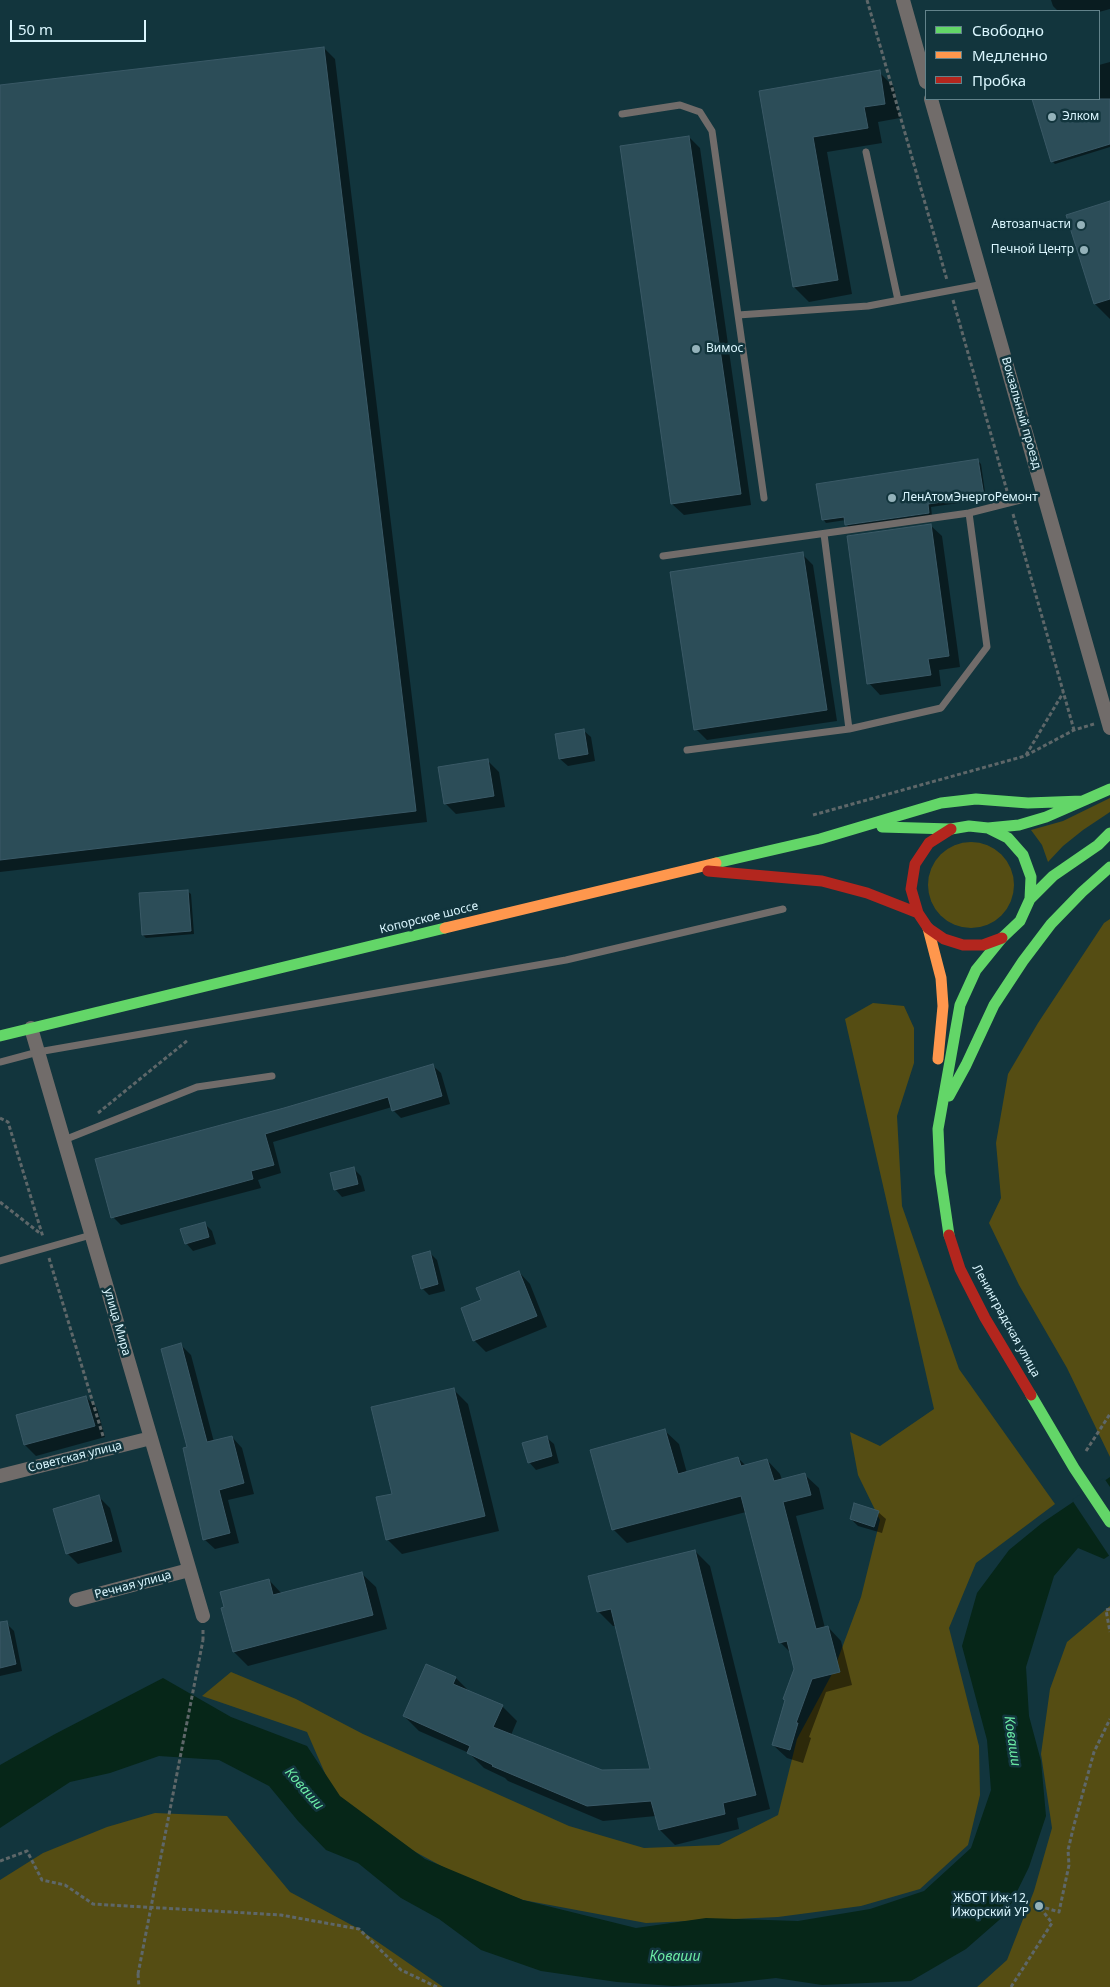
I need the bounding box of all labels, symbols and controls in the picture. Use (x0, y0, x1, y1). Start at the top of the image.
scale bar (12, 10, 149, 42)
legend (925, 10, 1100, 100)
text: 50 m (18, 19, 53, 39)
text: Свободно (972, 20, 1044, 40)
text: Медленно (972, 45, 1048, 65)
text: Пробка (972, 70, 1026, 90)
place label: Элком (1062, 110, 1099, 124)
marker: Элком (1046, 111, 1058, 123)
place label: Автозапчасти (992, 218, 1071, 232)
marker: Автозапчасти (1075, 219, 1087, 231)
place label: Печной Центр (991, 243, 1074, 257)
marker: Печной Центр (1078, 244, 1090, 256)
place label: Вимос (706, 342, 744, 356)
marker: Вимос (690, 343, 702, 355)
street label: Вокзальный проезд (998, 355, 1044, 471)
place label: ЛенАтомЭнергоРемонт (902, 491, 1038, 505)
marker: ЛенАтомЭнергоРемонт (886, 492, 898, 504)
street label: Копорское шоссе (378, 899, 480, 937)
street label: Ленинградская улица (969, 1262, 1043, 1380)
street label: улица Мира (101, 1287, 133, 1357)
street label: Советская улица (27, 1438, 123, 1476)
street label: Речная улица (93, 1568, 173, 1602)
water label: Коваши (1000, 1715, 1024, 1767)
water label: Коваши (281, 1764, 327, 1814)
place label: ЖБОТ Иж-12, Ижорский УР (952, 1892, 1029, 1920)
marker: ЖБОТ Иж-12, Ижорский УР (1033, 1900, 1045, 1912)
water label: Коваши (650, 1949, 700, 1965)

